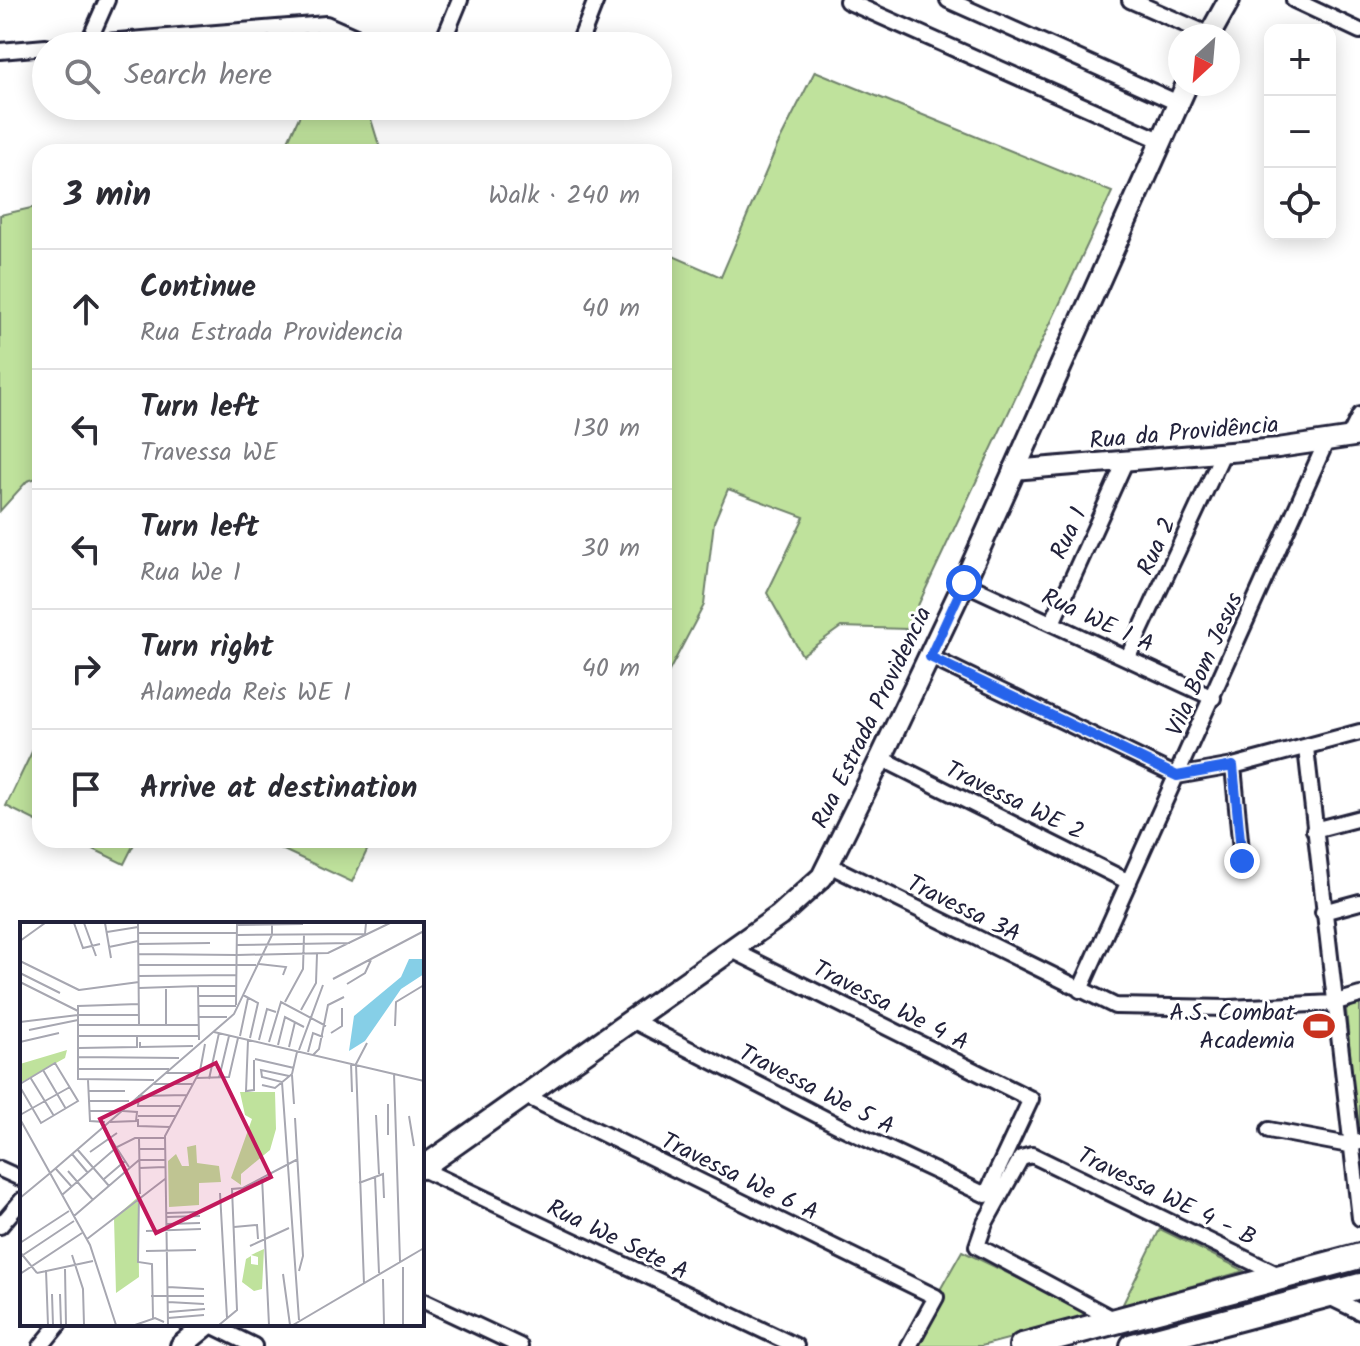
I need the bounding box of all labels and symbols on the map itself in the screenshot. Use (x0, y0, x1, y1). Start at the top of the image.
north arrow (1168, 24, 1240, 96)
street label: Rua da Providência (1088, 406, 1280, 461)
street label: Rua 1 (1040, 501, 1098, 566)
street label: Rua 2 (1127, 511, 1188, 582)
route start (946, 565, 982, 601)
street label: Rua WE 1 A (1034, 578, 1160, 665)
street label: Vila Bom Jesus (1156, 586, 1255, 743)
street label: Rua Estrada Providencia (802, 600, 943, 835)
street label: Travessa WE 2 (938, 751, 1091, 852)
route end (1224, 843, 1260, 879)
street label: Travessa 3A (900, 865, 1027, 954)
inset map (20, 922, 424, 1326)
street label: Travessa We 4 A (805, 950, 975, 1063)
place label: A.S. Combat Academia (1169, 994, 1296, 1061)
sports icon: A.S. Combat Academia (1302, 1009, 1336, 1043)
street label: Travessa We 5 A (731, 1034, 901, 1146)
street label: Travessa We 6 A (654, 1122, 825, 1232)
street label: Travessa WE 4 - B (1070, 1137, 1263, 1258)
street label: Rua We Sete A (540, 1189, 695, 1292)

